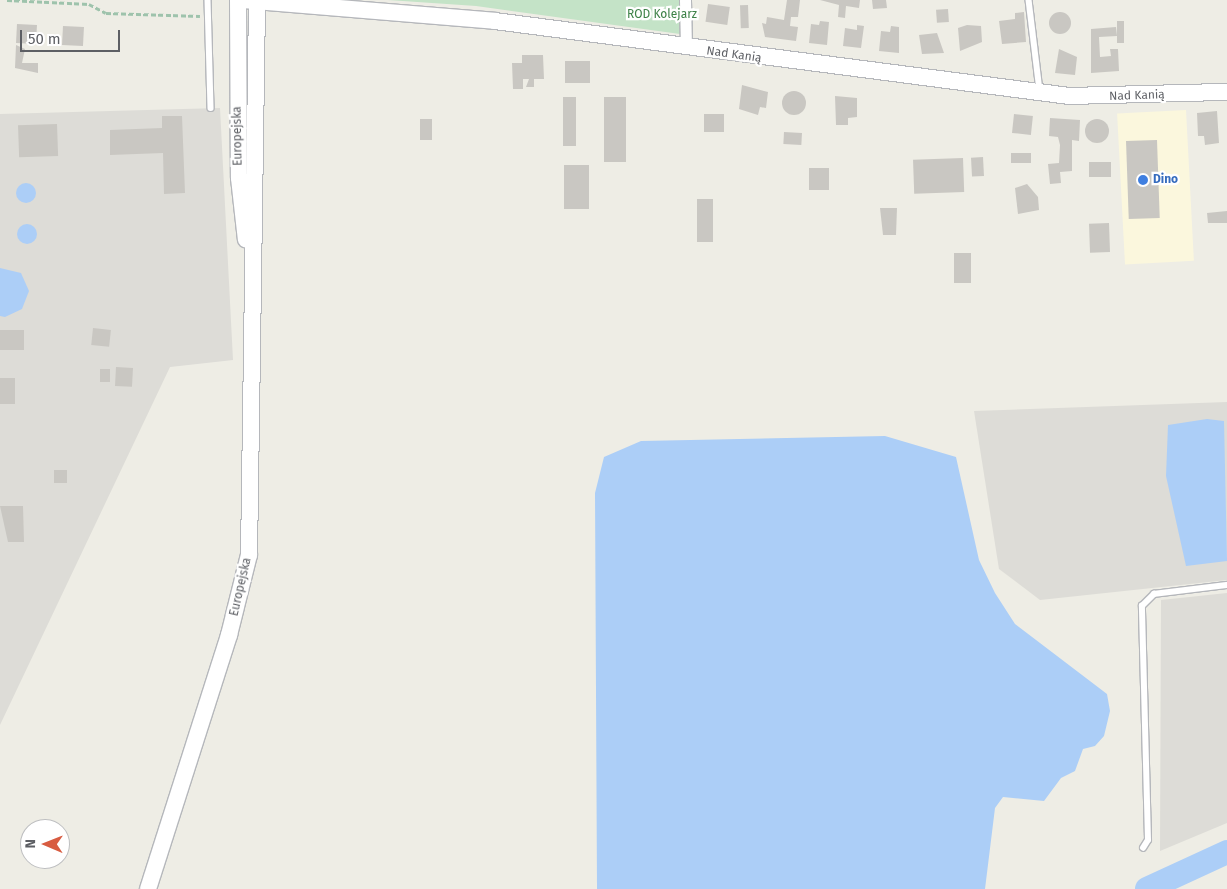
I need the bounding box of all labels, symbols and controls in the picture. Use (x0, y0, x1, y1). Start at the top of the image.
park label: ROD Kolejarz (627, 8, 697, 22)
scale bar (22, 20, 122, 52)
text: 50 m (28, 30, 61, 48)
street label: Nad Kanią (706, 44, 762, 66)
street label: Nad Kanią (1109, 88, 1165, 104)
street label: Europejska (230, 106, 246, 166)
place label: Dino (1153, 173, 1178, 187)
marker: Dino (1137, 174, 1149, 186)
street label: Europejska (227, 556, 255, 618)
north arrow (20, 819, 70, 869)
text: N (22, 839, 39, 849)

